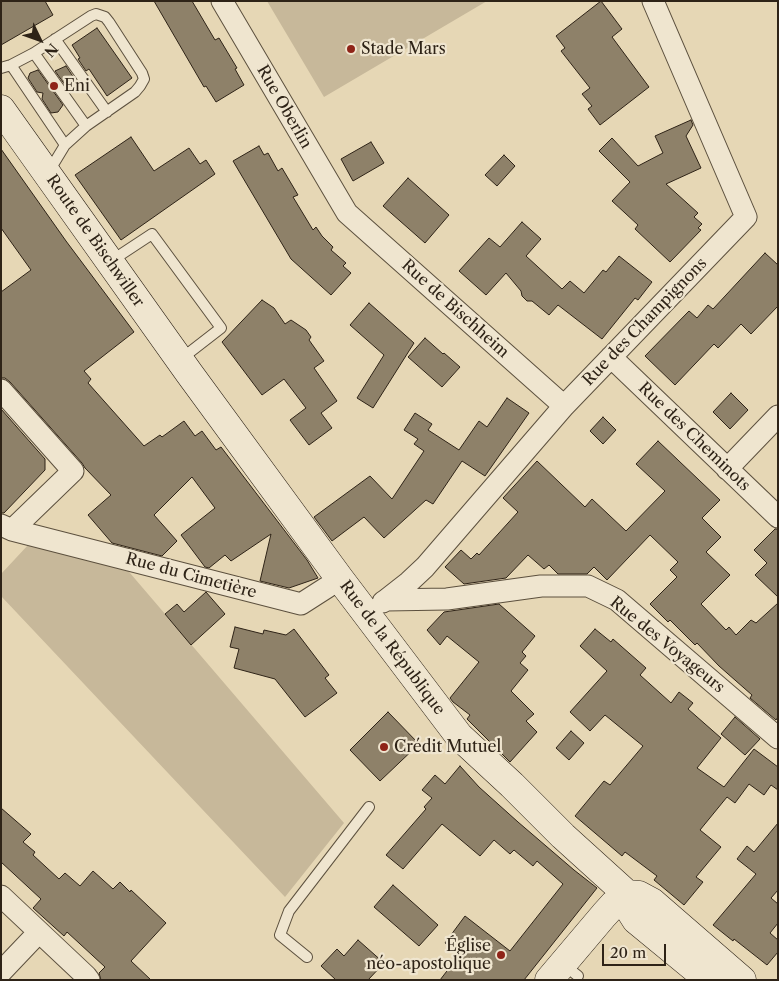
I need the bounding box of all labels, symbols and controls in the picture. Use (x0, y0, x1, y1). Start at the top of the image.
north arrow (15, 15, 65, 65)
text: N (40, 39, 62, 61)
place label: Stade Mars (361, 39, 446, 59)
marker: Stade Mars (345, 43, 357, 55)
street label: Rue Oberlin (252, 62, 316, 152)
place label: Eni (64, 76, 90, 96)
marker: Eni (48, 80, 60, 92)
street label: Route de Bischwiller (42, 171, 148, 311)
street label: Rue des Champignons (579, 254, 711, 390)
street label: Rue de Bischheim (397, 256, 513, 362)
street label: Rue des Cheminots (634, 379, 754, 495)
street label: Rue du Cimetière (123, 549, 259, 603)
street label: Rue de la République (335, 577, 449, 719)
street label: Rue des Voyageurs (606, 593, 728, 697)
place label: Crédit Mutuel (394, 737, 501, 757)
marker: Crédit Mutuel (378, 741, 390, 753)
scale bar (604, 934, 668, 966)
place label: Église néo-apostolique (366, 936, 491, 974)
text: 20 m (610, 943, 646, 962)
marker: Église néo-apostolique (495, 949, 507, 961)

